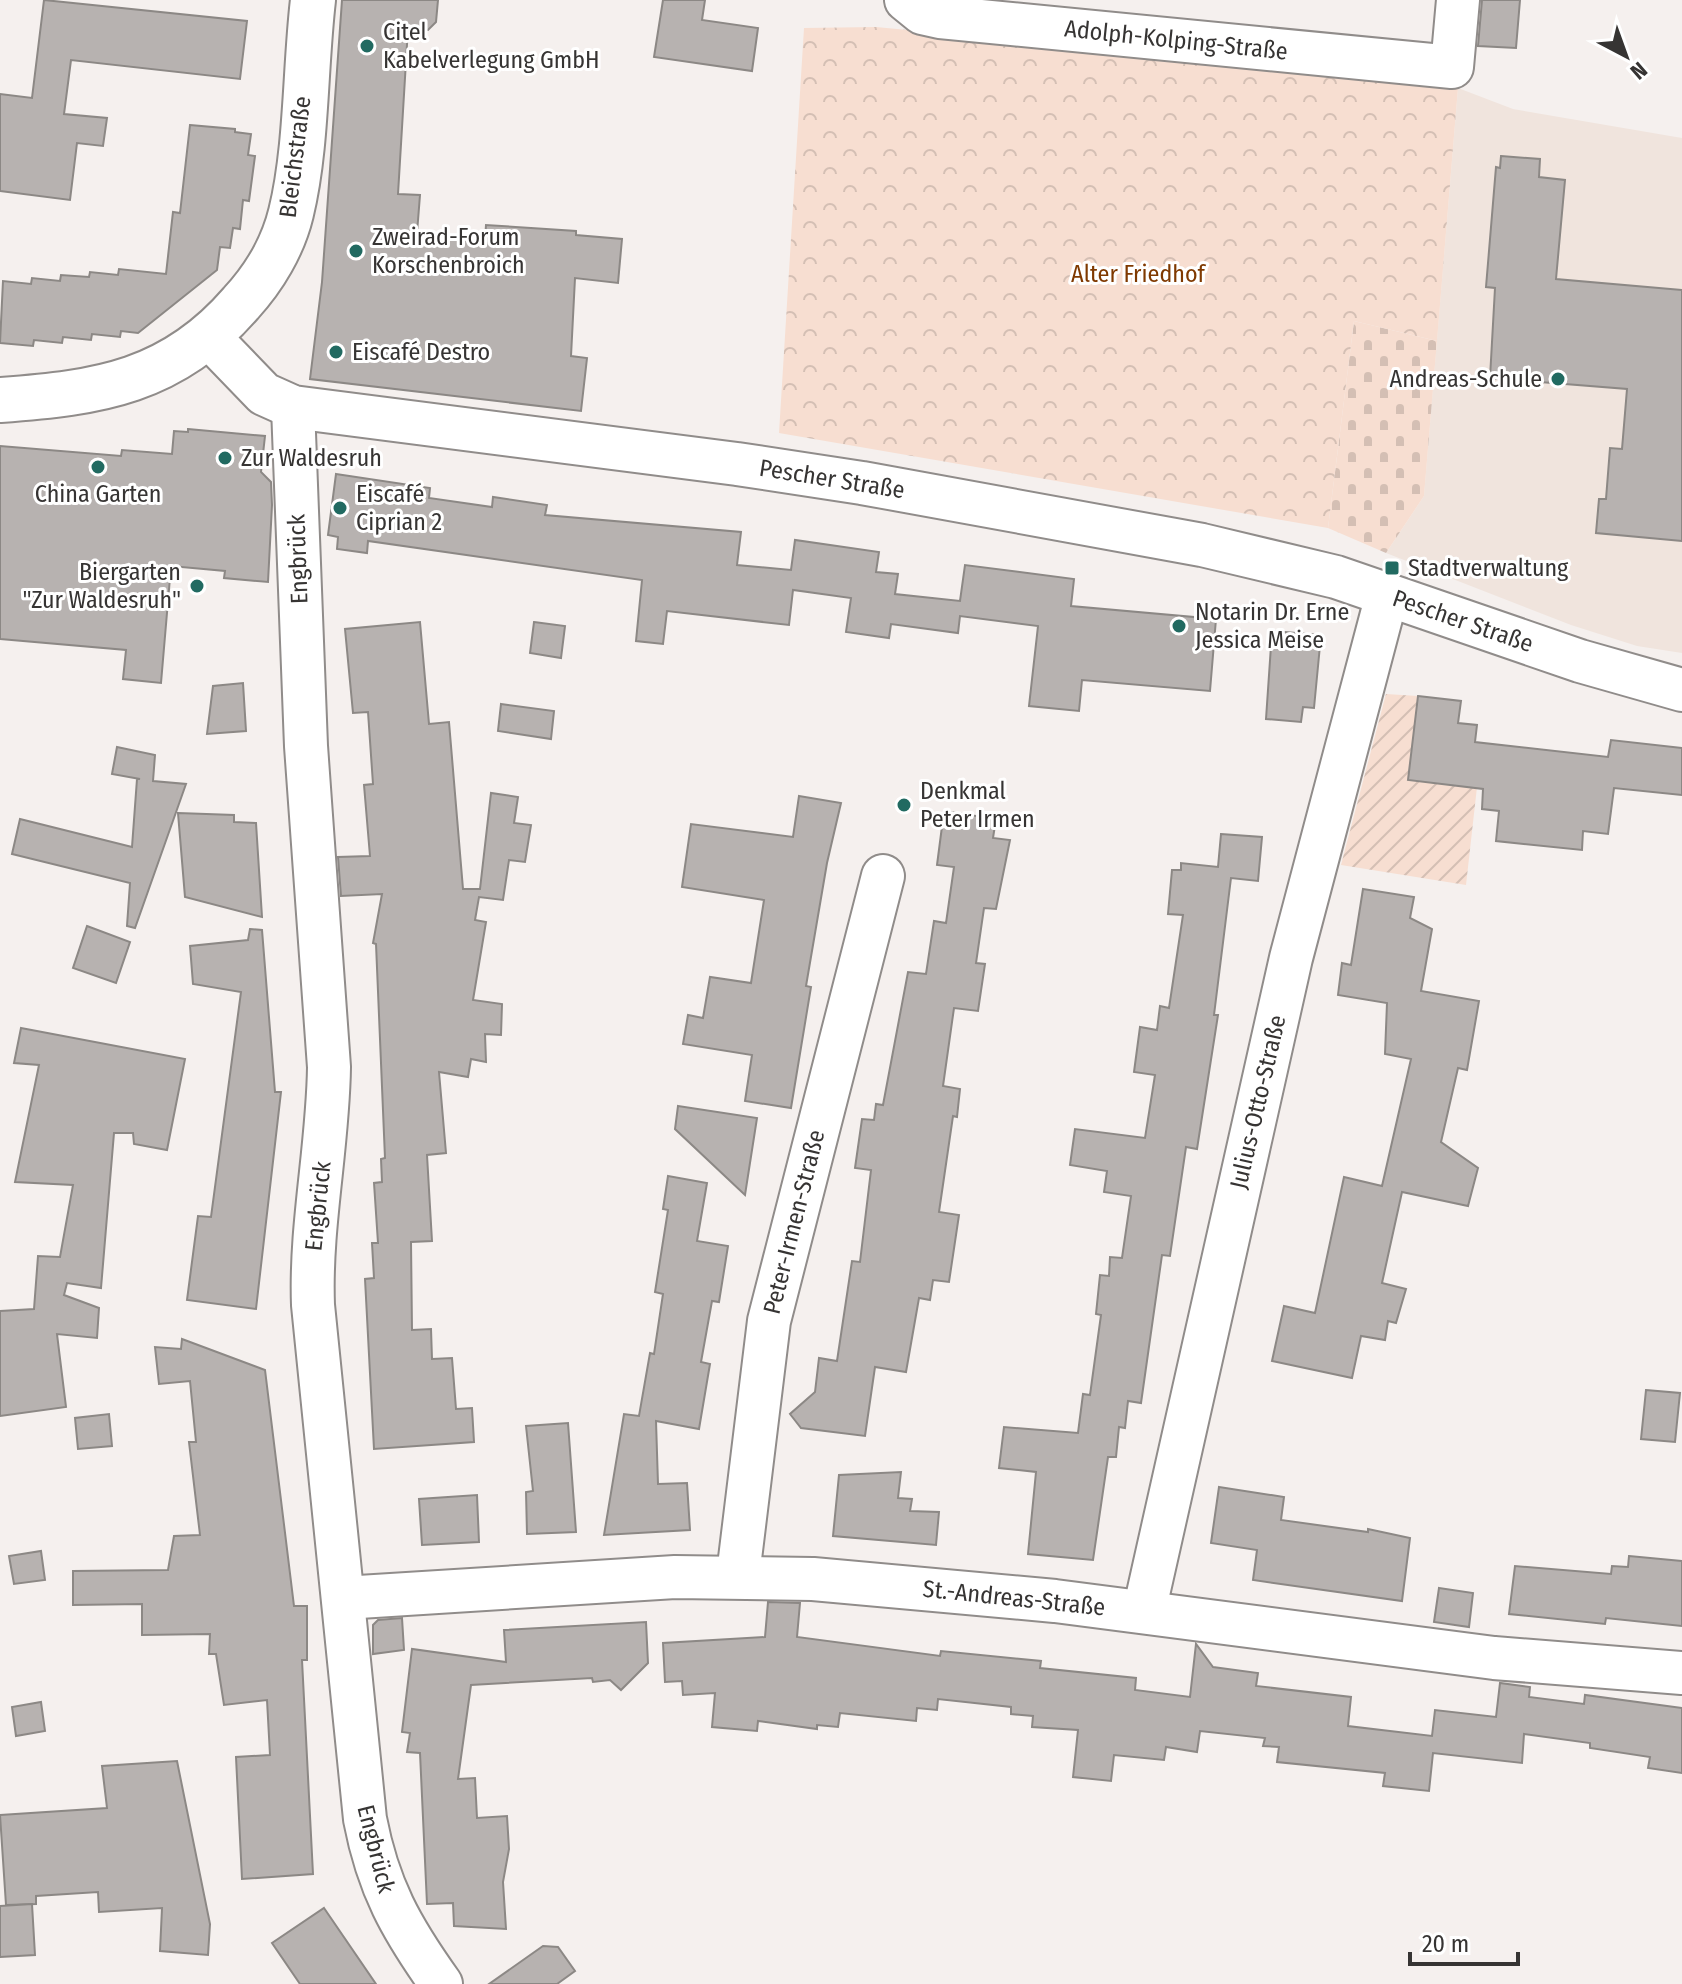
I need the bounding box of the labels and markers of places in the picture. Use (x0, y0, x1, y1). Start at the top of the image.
place label: Citel Kabelverlegung GmbH (383, 18, 600, 74)
marker: Citel Kabelverlegung GmbH (358, 37, 376, 55)
place label: Zweirad-Forum Korschenbroich (372, 223, 525, 279)
marker: Zweirad-Forum Korschenbroich (347, 242, 365, 260)
place label: Eiscafé Destro (352, 338, 490, 366)
marker: Eiscafé Destro (327, 343, 345, 361)
place label: Andreas-Schule (1390, 365, 1542, 393)
marker: Andreas-Schule (1549, 370, 1567, 388)
place label: Zur Waldesruh (241, 444, 382, 472)
marker: Zur Waldesruh (216, 449, 234, 467)
marker: China Garten (89, 458, 107, 476)
place label: China Garten (35, 480, 161, 508)
place label: Eiscafé Ciprian 2 (356, 480, 442, 536)
marker: Eiscafé Ciprian 2 (331, 499, 349, 517)
place label: Stadtverwaltung (1408, 554, 1569, 582)
place label: Biergarten "Zur Waldesruh" (22, 558, 181, 614)
marker: Stadtverwaltung (1383, 559, 1401, 577)
marker: Biergarten "Zur Waldesruh" (188, 577, 206, 595)
place label: Notarin Dr. Erne Jessica Meise (1195, 598, 1349, 654)
marker: Notarin Dr. Erne Jessica Meise (1170, 617, 1188, 635)
place label: Denkmal Peter Irmen (920, 777, 1035, 833)
marker: Denkmal Peter Irmen (895, 796, 913, 814)

